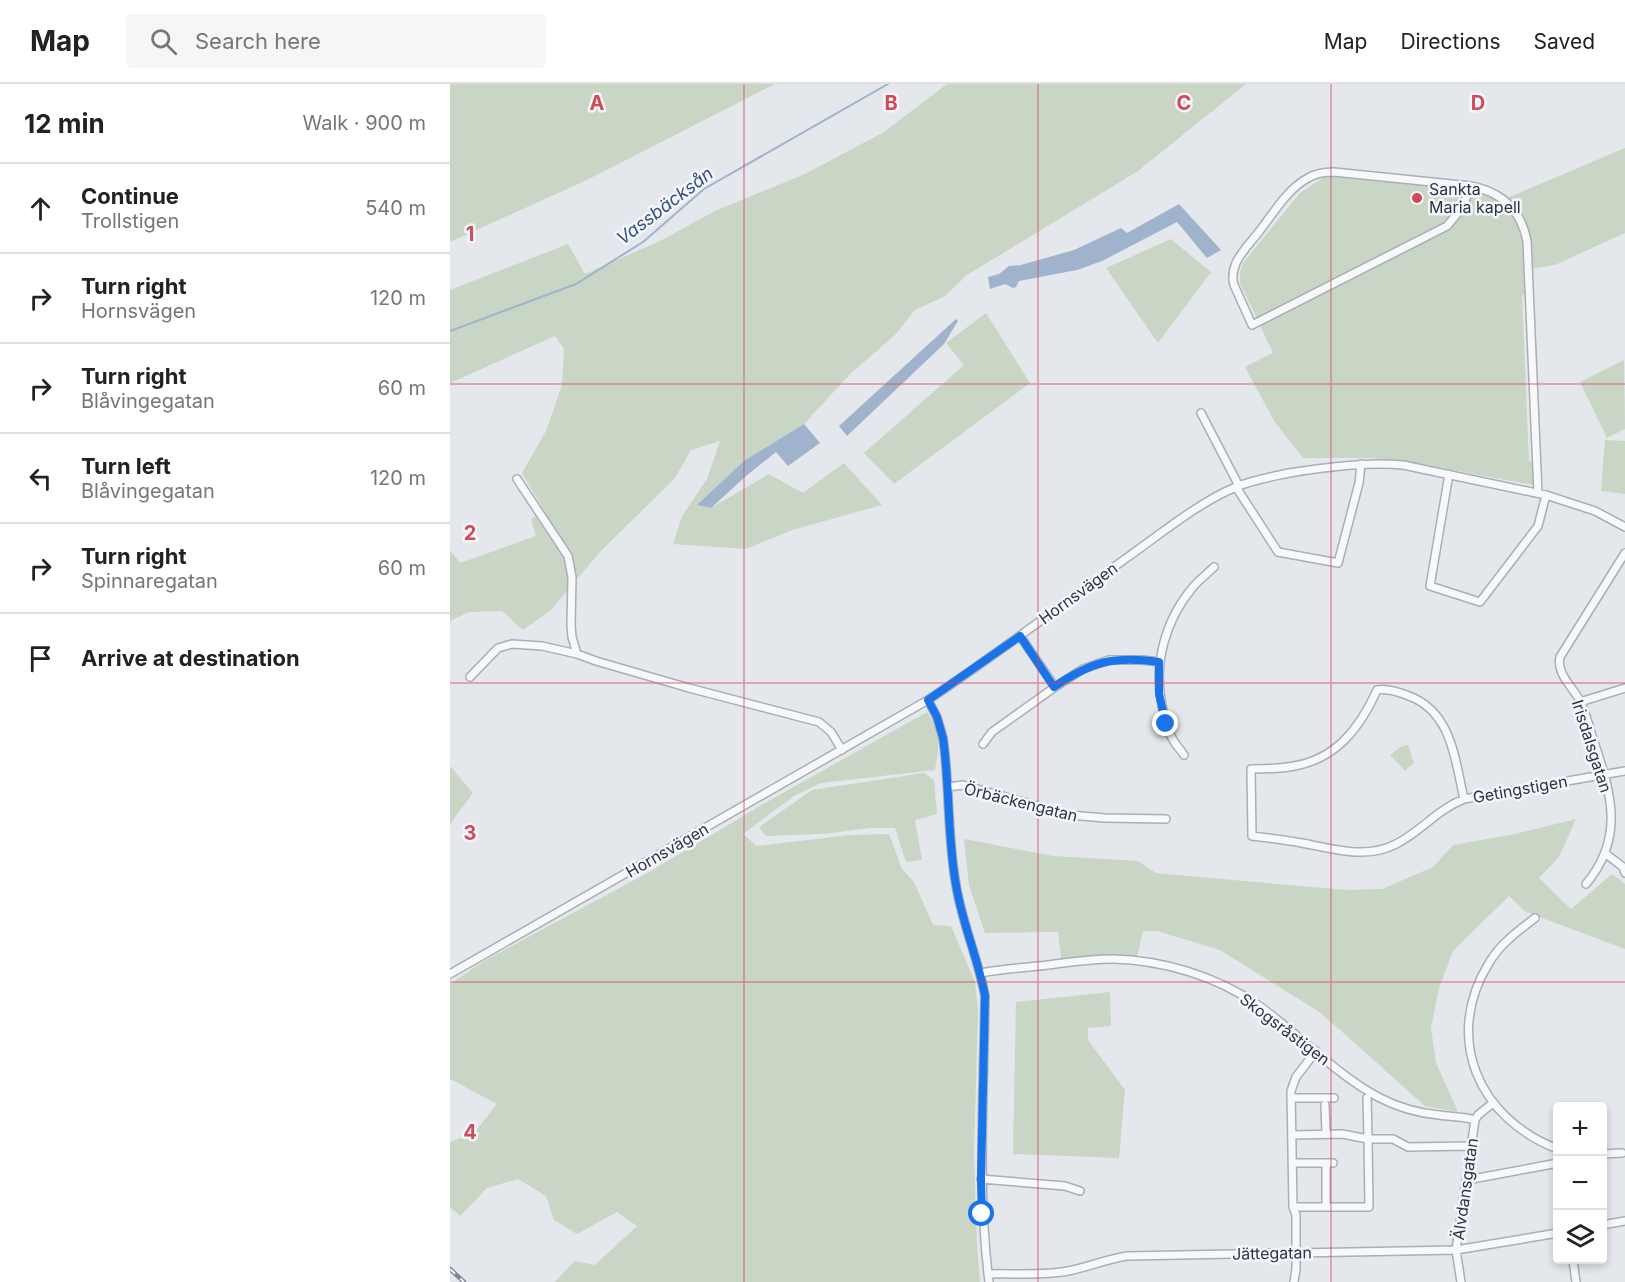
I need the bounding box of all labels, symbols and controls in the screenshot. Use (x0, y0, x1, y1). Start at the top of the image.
search box (126, 14, 546, 68)
text: Map (30, 24, 90, 58)
icon: search (147, 25, 180, 58)
text: Search here (195, 28, 321, 54)
text: Map (1324, 29, 1367, 54)
text: Directions (1400, 29, 1501, 54)
text: Saved (1534, 29, 1595, 54)
text: A (590, 91, 605, 115)
text: B (884, 91, 898, 115)
text: C (1177, 91, 1191, 115)
text: D (1471, 91, 1485, 115)
text: 12 min (24, 108, 105, 139)
text: Walk · 900 m (302, 111, 426, 135)
water label: Vassbäcksån (612, 163, 717, 249)
place label: Sankta Maria kapell (1429, 179, 1521, 217)
text: Continue (81, 183, 179, 209)
marker: Sankta Maria kapell (1410, 191, 1424, 205)
icon: ahead (24, 192, 57, 225)
text: 540 m (365, 196, 426, 220)
text: Trollstigen (81, 209, 179, 233)
text: 1 (466, 222, 474, 246)
text: Turn right (81, 273, 187, 299)
icon: right (24, 282, 57, 315)
text: 120 m (370, 286, 426, 310)
text: Hornsvägen (81, 299, 196, 323)
text: Turn right (81, 363, 187, 389)
icon: right (24, 372, 57, 405)
text: 60 m (378, 376, 426, 400)
text: Blåvingegatan (81, 389, 215, 413)
text: Turn left (81, 453, 171, 479)
icon: left (24, 462, 57, 495)
text: 120 m (370, 466, 426, 490)
text: Blåvingegatan (81, 479, 215, 503)
text: 2 (464, 521, 476, 545)
text: Turn right (81, 543, 187, 569)
icon: right (24, 552, 57, 585)
text: 60 m (378, 556, 426, 580)
street label: Hornsvägen (1035, 558, 1121, 628)
text: Spinnaregatan (81, 569, 218, 593)
icon: arrive (24, 642, 57, 675)
text: Arrive at destination (81, 645, 300, 671)
street label: Irisdalsgatan (1568, 697, 1616, 795)
route end (1152, 710, 1178, 736)
street label: Getingstigen (1471, 771, 1569, 807)
street label: Örbäckengatan (962, 778, 1080, 826)
street label: Hornsvägen (622, 818, 712, 882)
text: 3 (464, 821, 476, 845)
street label: Skogsråstigen (1236, 989, 1334, 1069)
map controls (1553, 1102, 1607, 1264)
button: + (1553, 1102, 1607, 1156)
text: 4 (463, 1120, 477, 1144)
street label: Älvdansgatan (1448, 1137, 1482, 1241)
button: − (1553, 1156, 1607, 1210)
route start (968, 1200, 994, 1226)
button: layers (1553, 1210, 1607, 1264)
street label: Jättegatan (1232, 1242, 1312, 1264)

